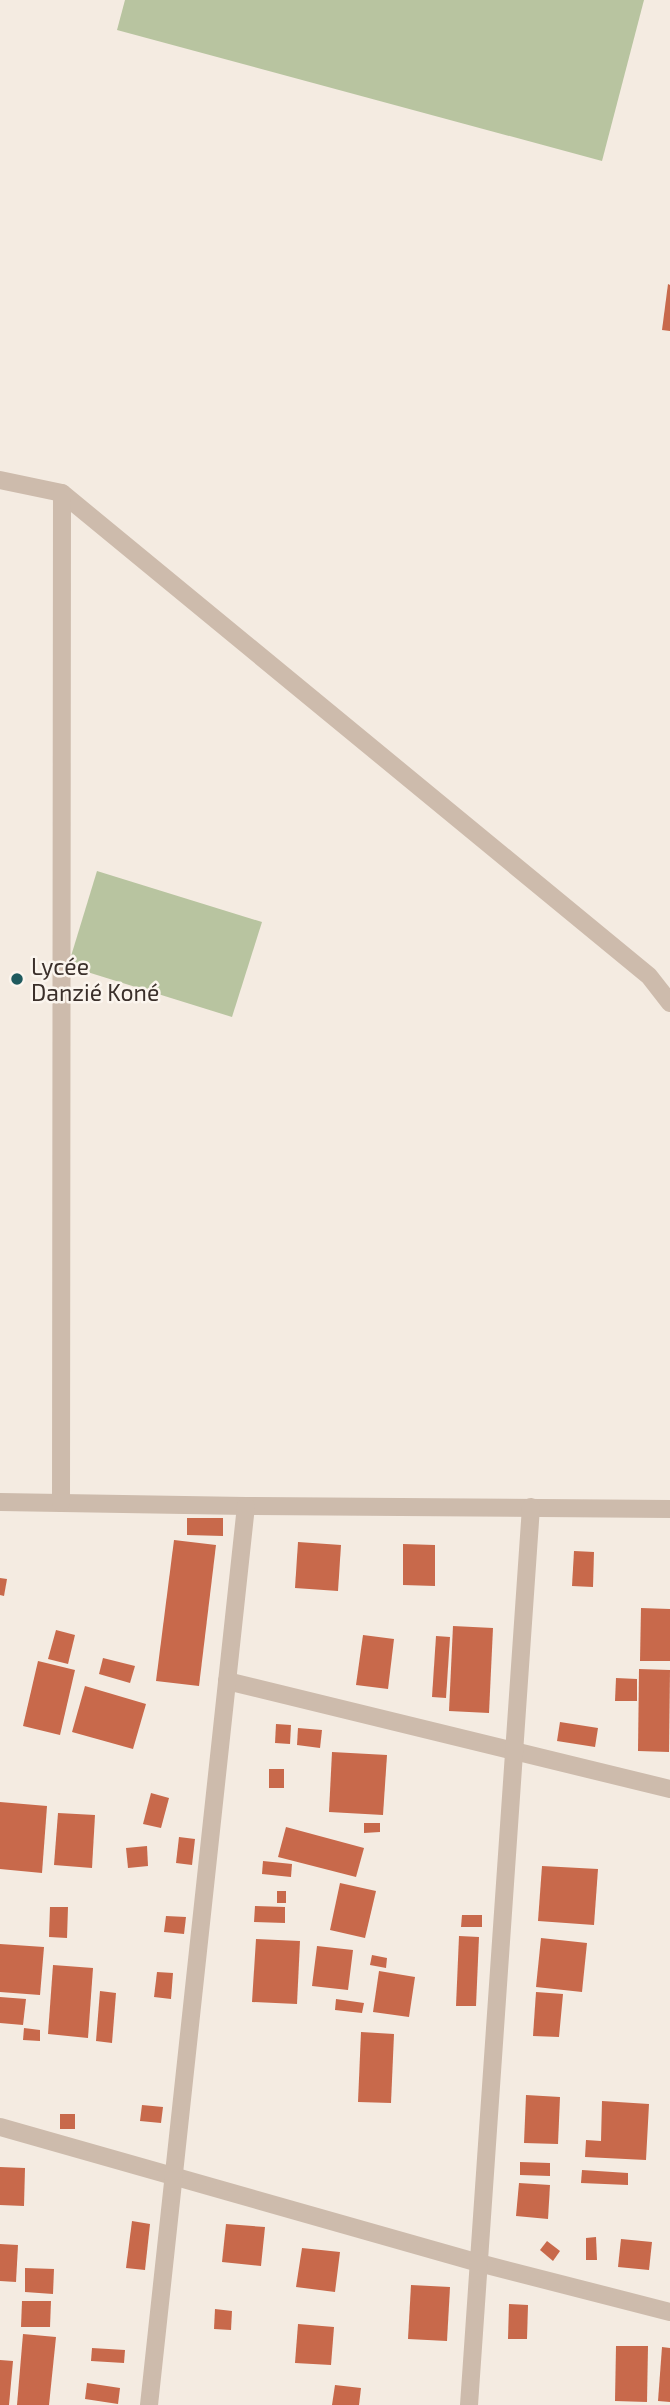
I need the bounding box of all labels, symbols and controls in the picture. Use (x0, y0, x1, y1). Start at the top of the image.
place label: Lycée Danzié Koné (31, 952, 159, 1006)
marker: Lycée Danzié Koné (9, 971, 25, 987)

